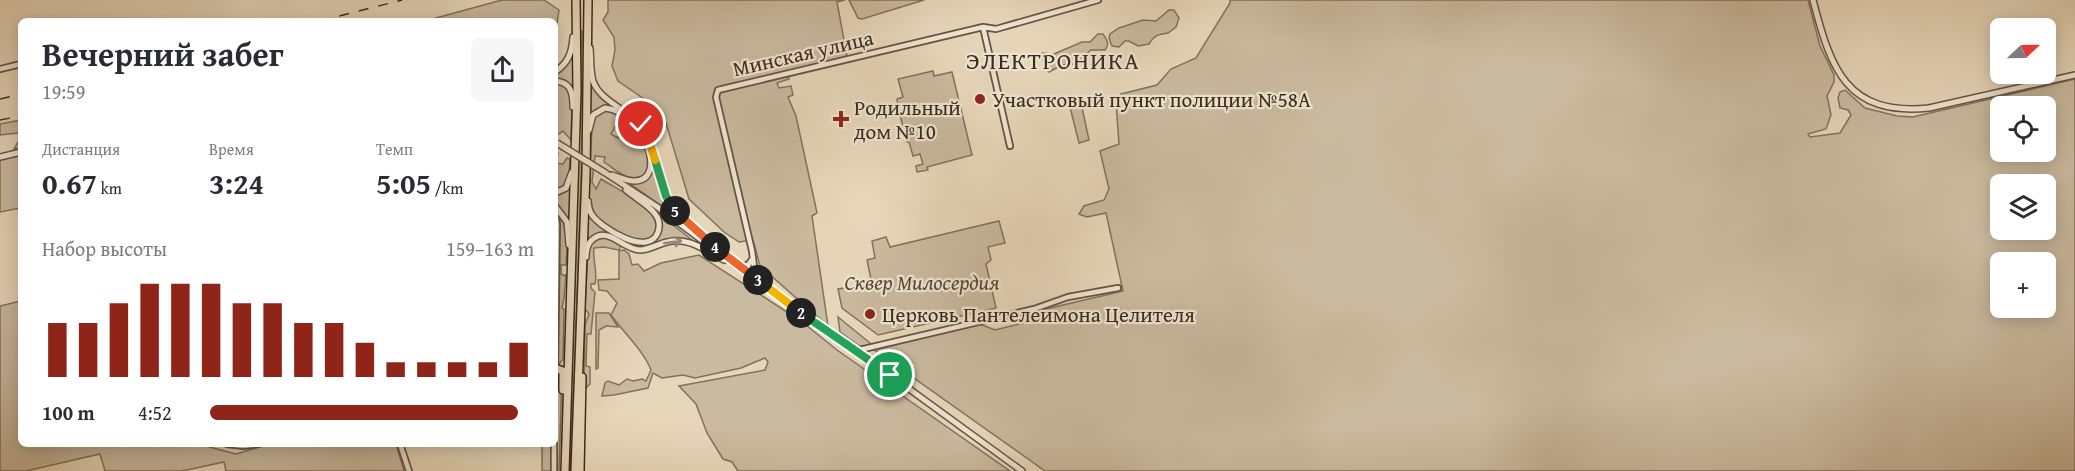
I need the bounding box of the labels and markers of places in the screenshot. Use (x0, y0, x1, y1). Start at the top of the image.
place label: Участковый пункт полиции №58А (992, 84, 1311, 115)
place label: Родильный дом №10 (854, 92, 961, 147)
marker: Участковый пункт полиции №58А (973, 92, 987, 106)
pin (615, 98, 666, 149)
marker: Родильный дом №10 (832, 110, 850, 128)
pin: 5 (660, 196, 690, 226)
pin: 4 (700, 232, 730, 262)
pin: 3 (743, 265, 773, 295)
pin: 2 (786, 298, 816, 328)
place label: Церковь Пантелеимона Целителя (882, 299, 1195, 330)
marker: Церковь Пантелеимона Целителя (863, 307, 877, 321)
pin (864, 349, 915, 400)

